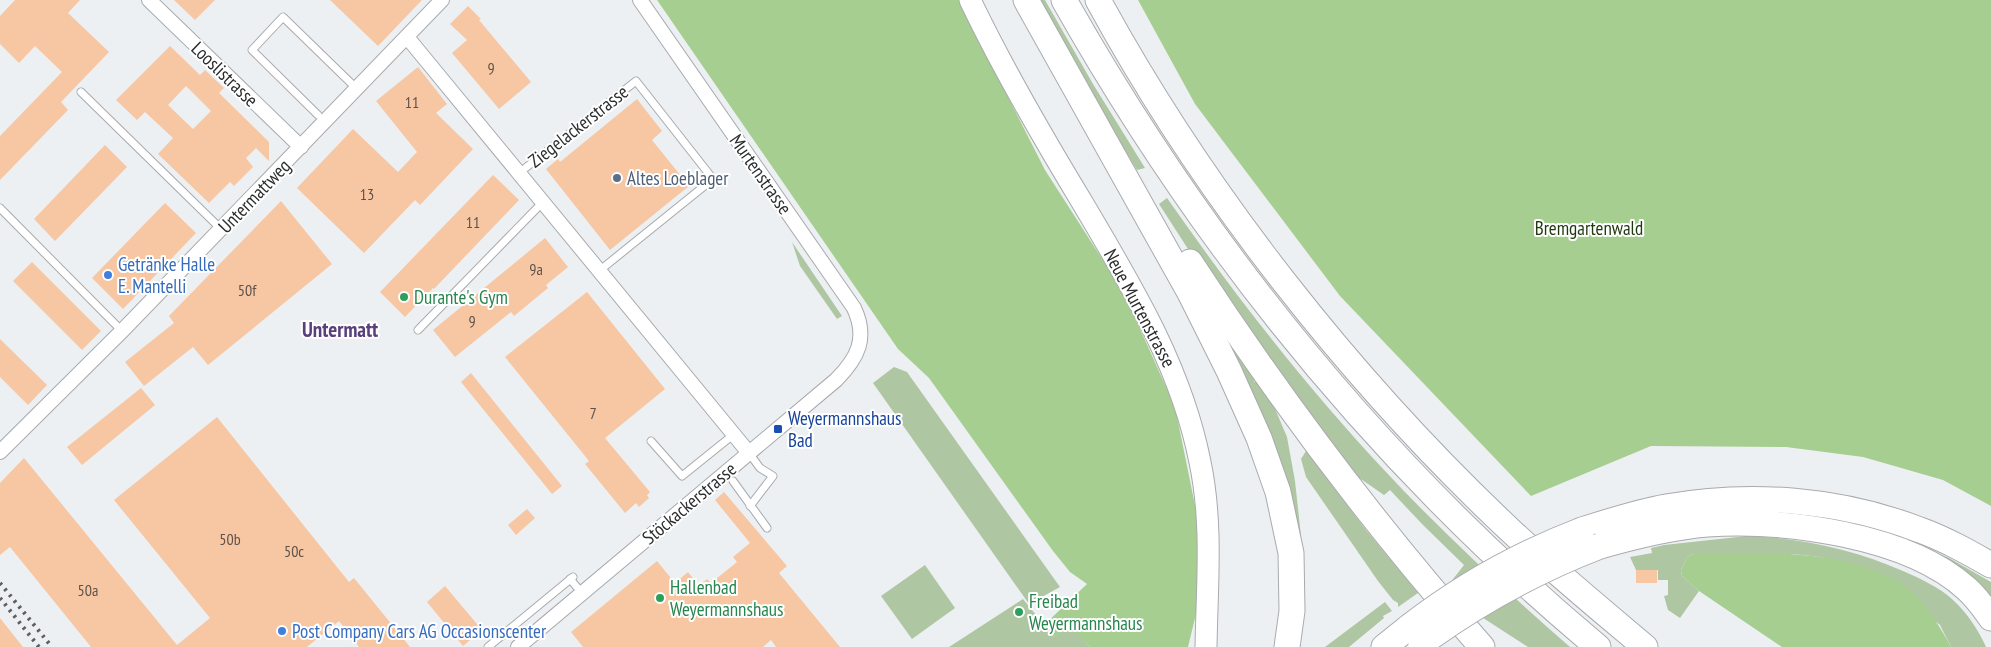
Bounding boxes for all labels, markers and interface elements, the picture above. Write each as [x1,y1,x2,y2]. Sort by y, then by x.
street label: Looslistrasse [187,36,264,112]
house number: 9 [487,58,495,78]
street label: Ziegelackerstrasse [523,79,633,173]
house number: 11 [405,92,419,112]
street label: Murtenstrasse [725,129,797,219]
street label: Untermattweg [213,154,295,238]
place label: Altes Loeblager [627,166,729,190]
marker: Altes Loeblager [611,172,623,184]
house number: 13 [360,184,374,204]
house number: 11 [466,212,480,232]
park label: Bremgartenwald [1535,216,1643,240]
street label: Neue Murtenstrasse [1099,245,1181,371]
place label: Getränke Halle E. Mantelli [118,252,215,298]
house number: 9a [529,259,543,279]
marker: Getränke Halle E. Mantelli [102,269,114,281]
house number: 50f [238,280,257,300]
place label: Durante's Gym [414,285,508,309]
marker: Durante's Gym [398,291,410,303]
house number: 9 [468,311,476,331]
district label: Untermatt [302,316,378,343]
house number: 7 [589,403,597,423]
place label: Weyermannshaus Bad [788,406,902,452]
marker: Weyermannshaus Bad [772,423,784,435]
street label: Stöckackerstrasse [637,457,741,549]
house number: 50b [219,529,241,549]
house number: 50c [284,541,304,561]
place label: Hallenbad Weyermannshaus [670,575,784,621]
house number: 50a [78,580,98,600]
place label: Freibad Weyermannshaus [1029,589,1143,635]
marker: Hallenbad Weyermannshaus [654,592,666,604]
marker: Freibad Weyermannshaus [1013,606,1025,618]
place label: Post Company Cars AG Occasionscenter [292,619,547,643]
marker: Post Company Cars AG Occasionscenter [276,625,288,637]

